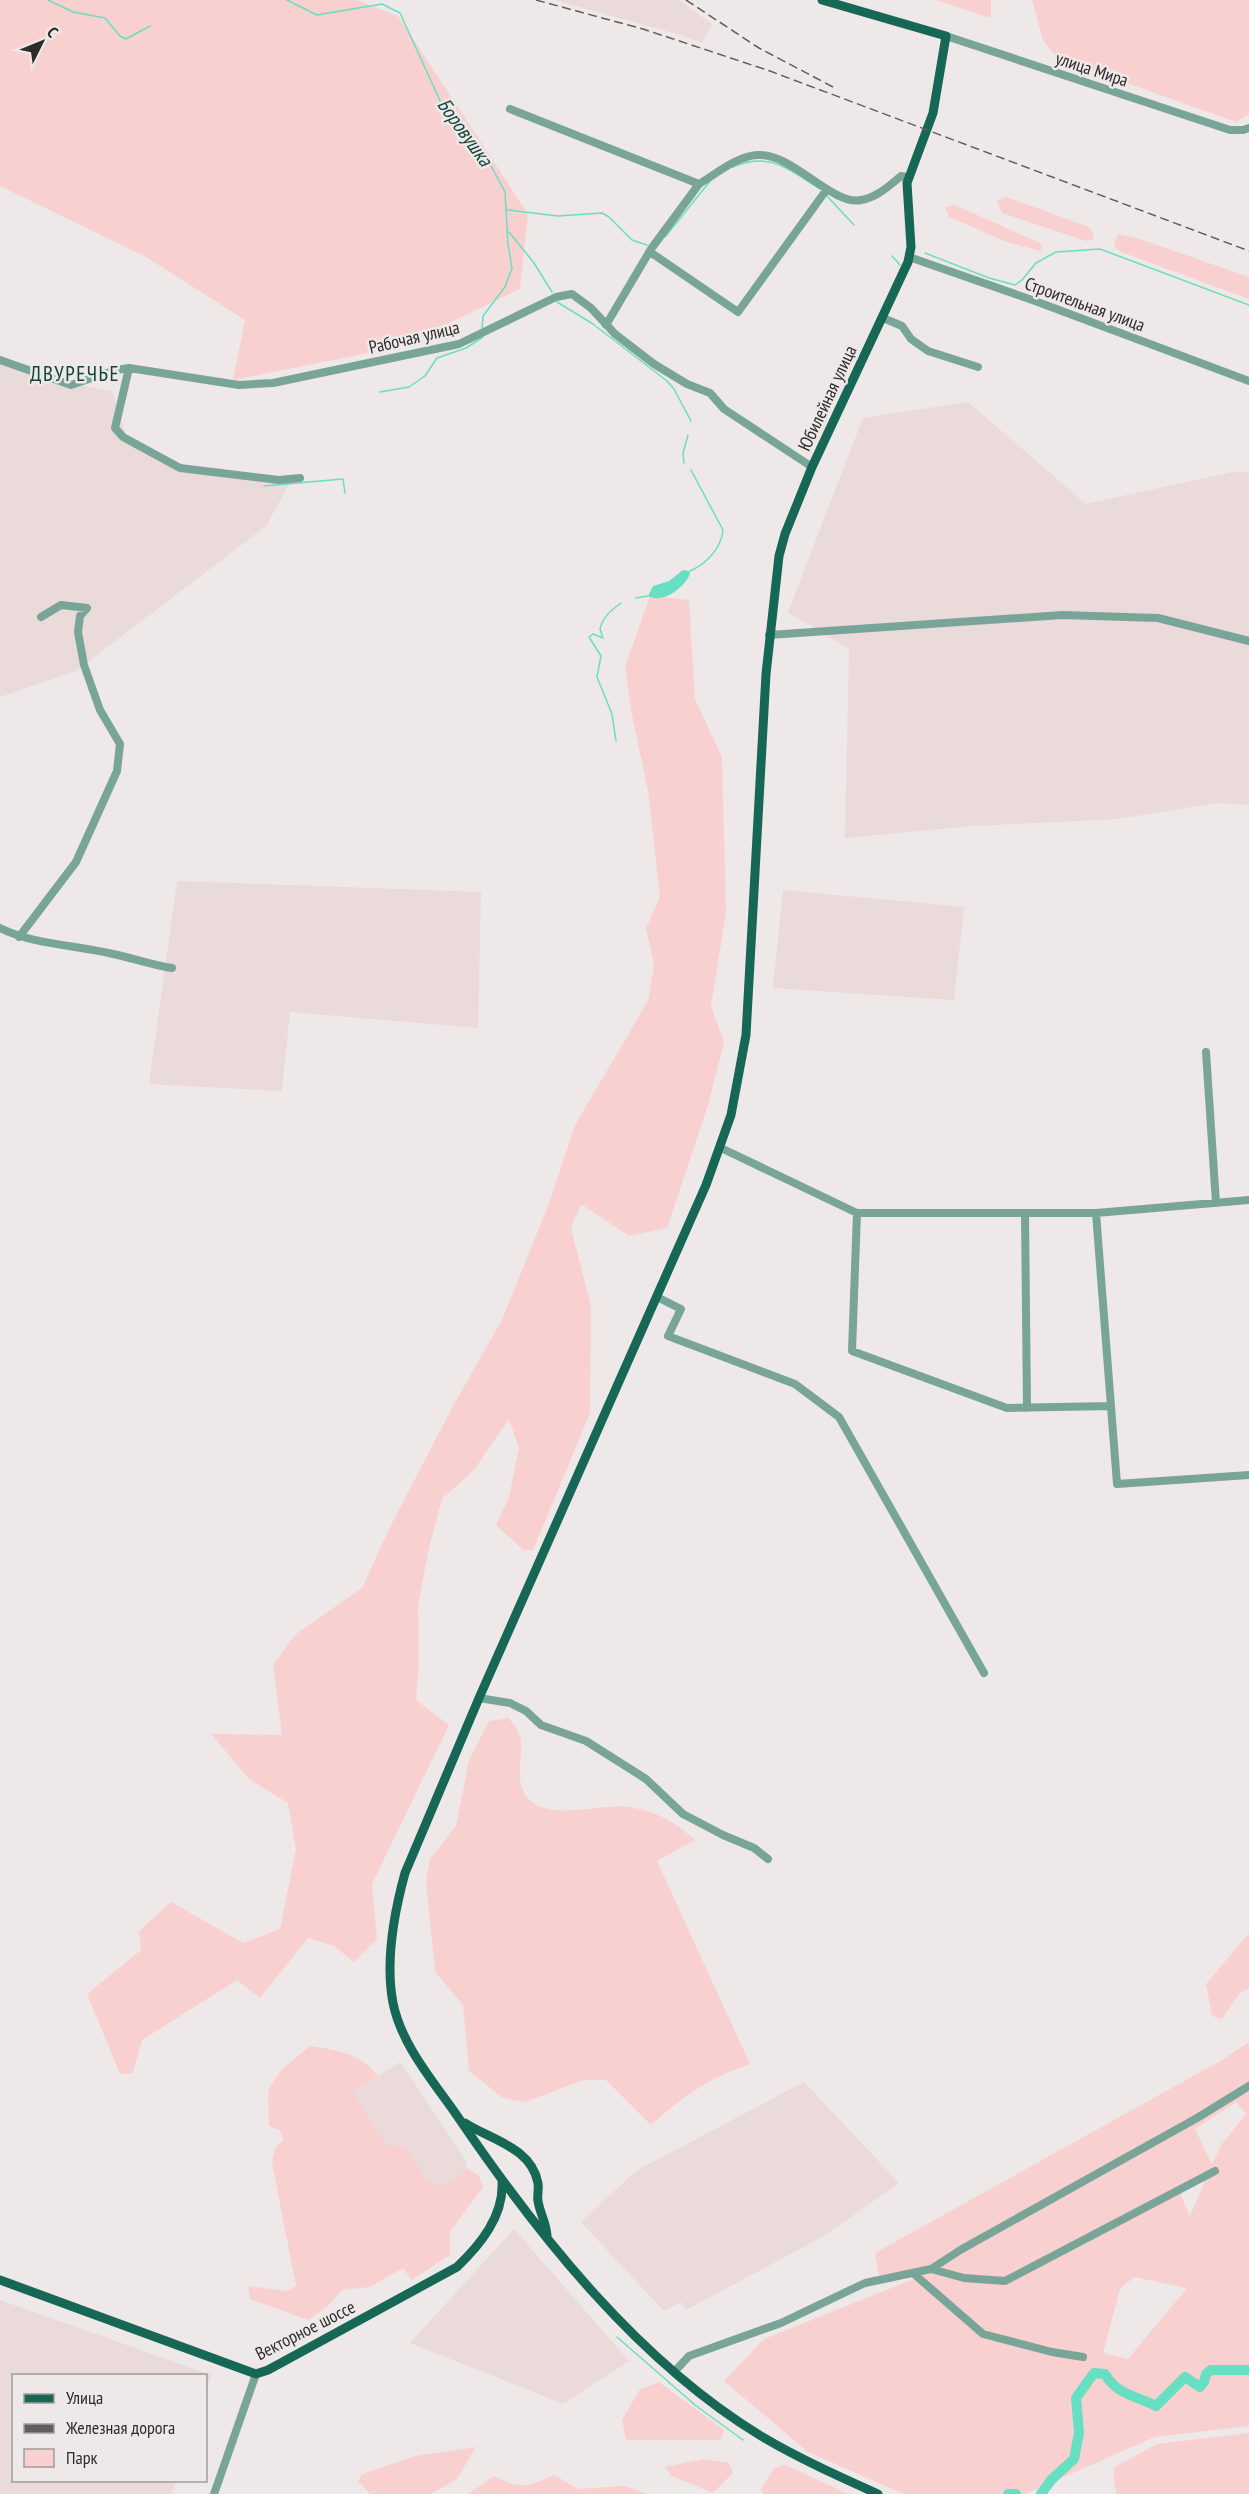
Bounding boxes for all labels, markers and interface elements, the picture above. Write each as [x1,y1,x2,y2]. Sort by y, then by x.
north arrow [12,12,72,72]
text: С [43,22,63,42]
street label: улица Мира [1053,46,1131,92]
water label: Боровушка [432,93,499,172]
street label: Строительная улица [1022,272,1148,336]
street label: Рабочая улица [366,315,462,359]
street label: Юбилейная улица [793,342,861,454]
district label: ДВУРЕЧЬЕ [30,360,120,387]
street label: Векторное шоссе [251,2295,359,2365]
legend [12,2374,207,2482]
text: Улица [66,2386,103,2409]
text: Железная дорога [65,2416,175,2439]
text: Парк [66,2446,97,2469]

